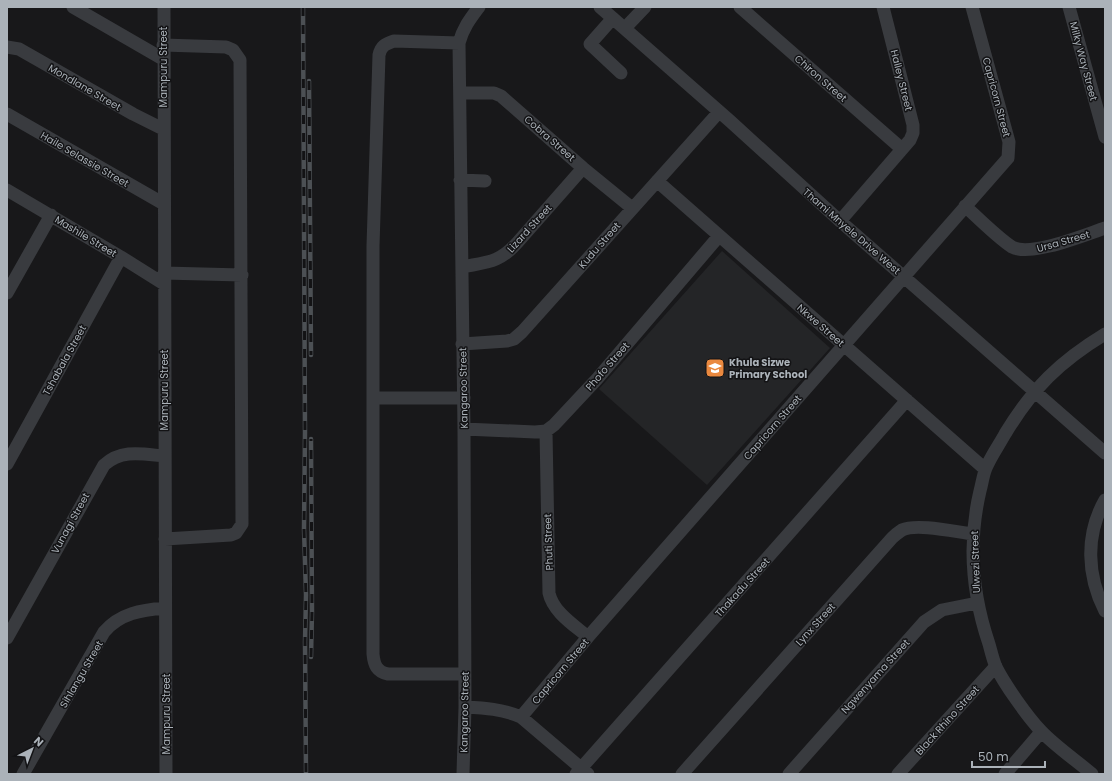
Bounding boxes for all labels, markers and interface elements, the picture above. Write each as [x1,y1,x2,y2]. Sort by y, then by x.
street label: Milky Way Street [1066,20,1101,103]
street label: Mampuru Street [156,26,171,107]
street label: Halley Street [887,48,916,113]
street label: Chiron Street [791,51,850,106]
street label: Capricorn Street [979,56,1014,139]
street label: Mondlane Street [46,60,124,115]
street label: Cobra Street [521,112,579,165]
street label: Haile Selassie Street [38,128,132,191]
street label: Thami Mnyele Drive West [800,185,904,278]
street label: Lizard Street [504,201,555,256]
street label: Mashile Street [52,212,120,261]
street label: Kudu Street [575,218,624,272]
street label: Ursa Street [1035,227,1092,256]
street label: Nkwe Street [794,301,848,350]
street label: Tshabala Street [39,322,90,398]
street label: Phofo Street [582,338,633,394]
street label: Kangaroo Street [455,347,472,429]
street label: Mampuru Street [157,349,172,430]
place label: Khula Sizwe Primary School [729,355,807,382]
school or university icon: Khula Sizwe Primary School [704,357,726,379]
street label: Capricorn Street [740,391,805,463]
street label: Vunagi Street [48,490,94,556]
street label: Phuti Street [540,513,557,571]
street label: Ulwezi Street [967,530,984,594]
street label: Thakadu Street [712,554,773,620]
street label: Lynx Street [792,599,839,649]
street label: Capricorn Street [528,635,593,708]
street label: Ngwenyama Street [838,635,913,717]
street label: Sihlangu Street [56,638,107,711]
street label: Kangaroo Street [456,671,473,753]
street label: Mampuru Street [159,673,174,754]
street label: Black Rhino Street [912,682,983,758]
north arrow [12,729,52,769]
text: N [30,733,47,750]
scale bar [972,743,1045,769]
text: 50 m [978,748,1009,765]

